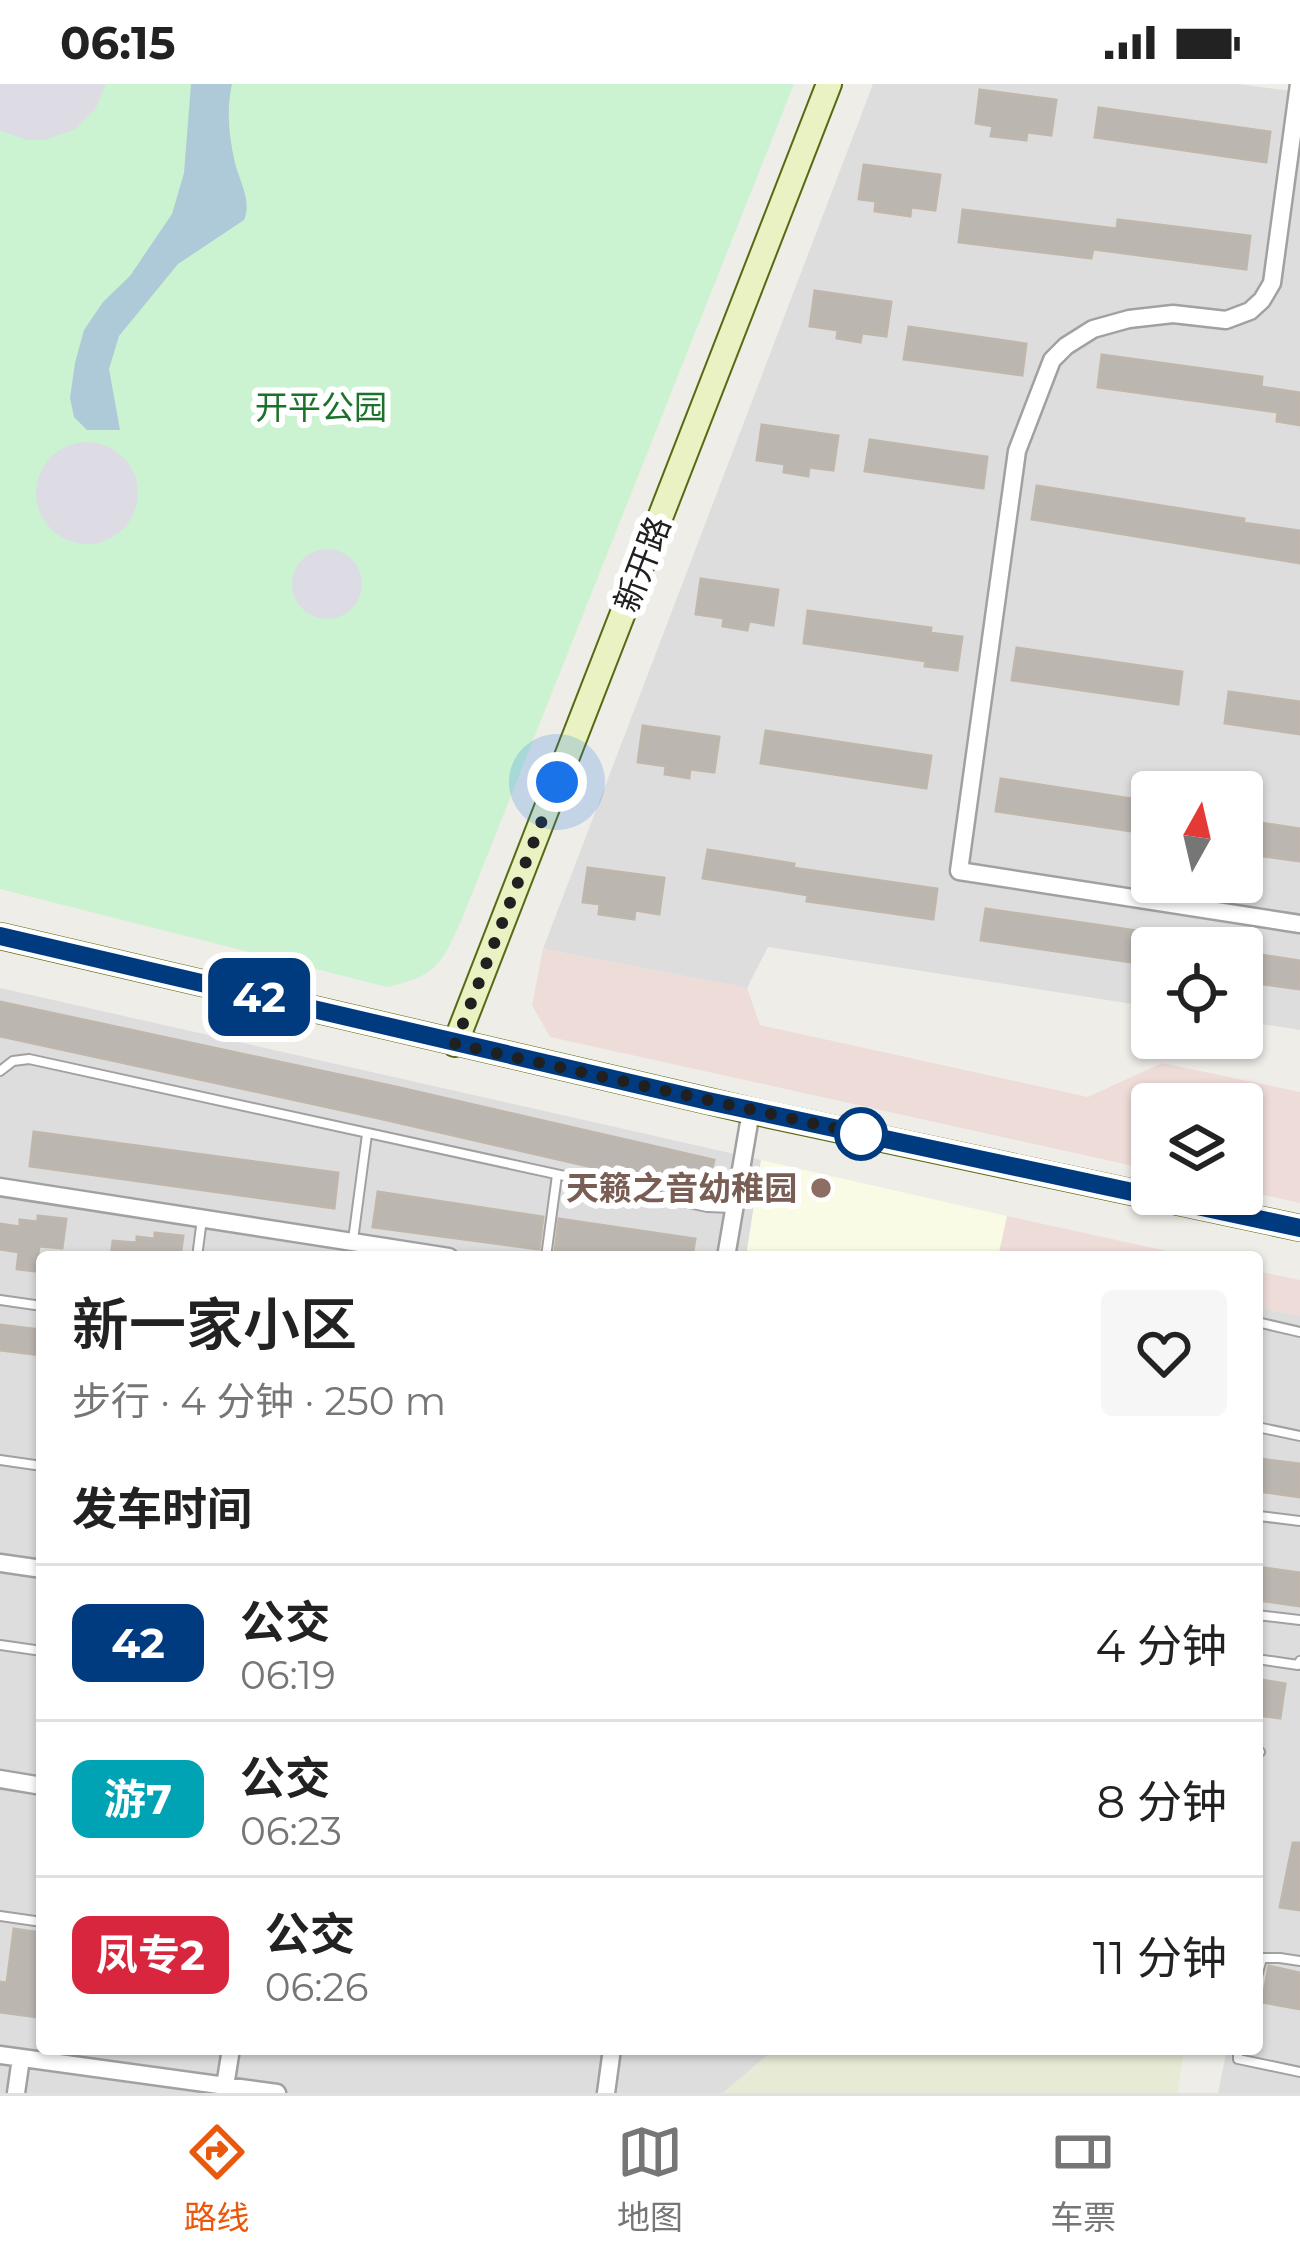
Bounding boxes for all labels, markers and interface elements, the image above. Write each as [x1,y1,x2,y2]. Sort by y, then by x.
text: 06:15 [60,15,175,70]
park label: 开平公园 [255,387,387,427]
street label: 新开路 [606,511,678,617]
your location [527,752,587,812]
north arrow [1131,771,1263,903]
map controls [1131,771,1263,1215]
button: locate [1131,927,1263,1059]
line badge: 42 [205,958,313,1036]
text: 42 [232,971,286,1023]
button: layers [1131,1083,1263,1215]
unlabelled marker [836,1109,886,1159]
place label: 天籁之音幼稚园 [566,1168,797,1208]
marker: 天籁之音幼稚园 [808,1175,834,1201]
text: 新一家小区 [72,1290,357,1359]
button: heart [1101,1290,1227,1416]
text: 步行 · 4 分钟 · 250 m [72,1377,446,1425]
text: 发车时间 [72,1481,252,1536]
text: 公交 [240,1594,330,1649]
text: 42 [111,1617,165,1669]
text: 4 分钟 [1095,1618,1227,1673]
text: 06:19 [240,1651,336,1699]
text: 公交 [240,1750,330,1805]
text: 游7 [104,1773,172,1825]
text: 8 分钟 [1096,1774,1227,1829]
text: 06:23 [240,1807,342,1855]
text: 公交 [265,1906,355,1961]
text: 凤专2 [96,1929,205,1981]
text: 11 分钟 [1093,1930,1227,1985]
text: 06:26 [265,1963,368,2011]
tab: 路线 [184,2119,250,2239]
tab: 地图 [617,2119,683,2239]
tab: 车票 [1050,2119,1116,2239]

